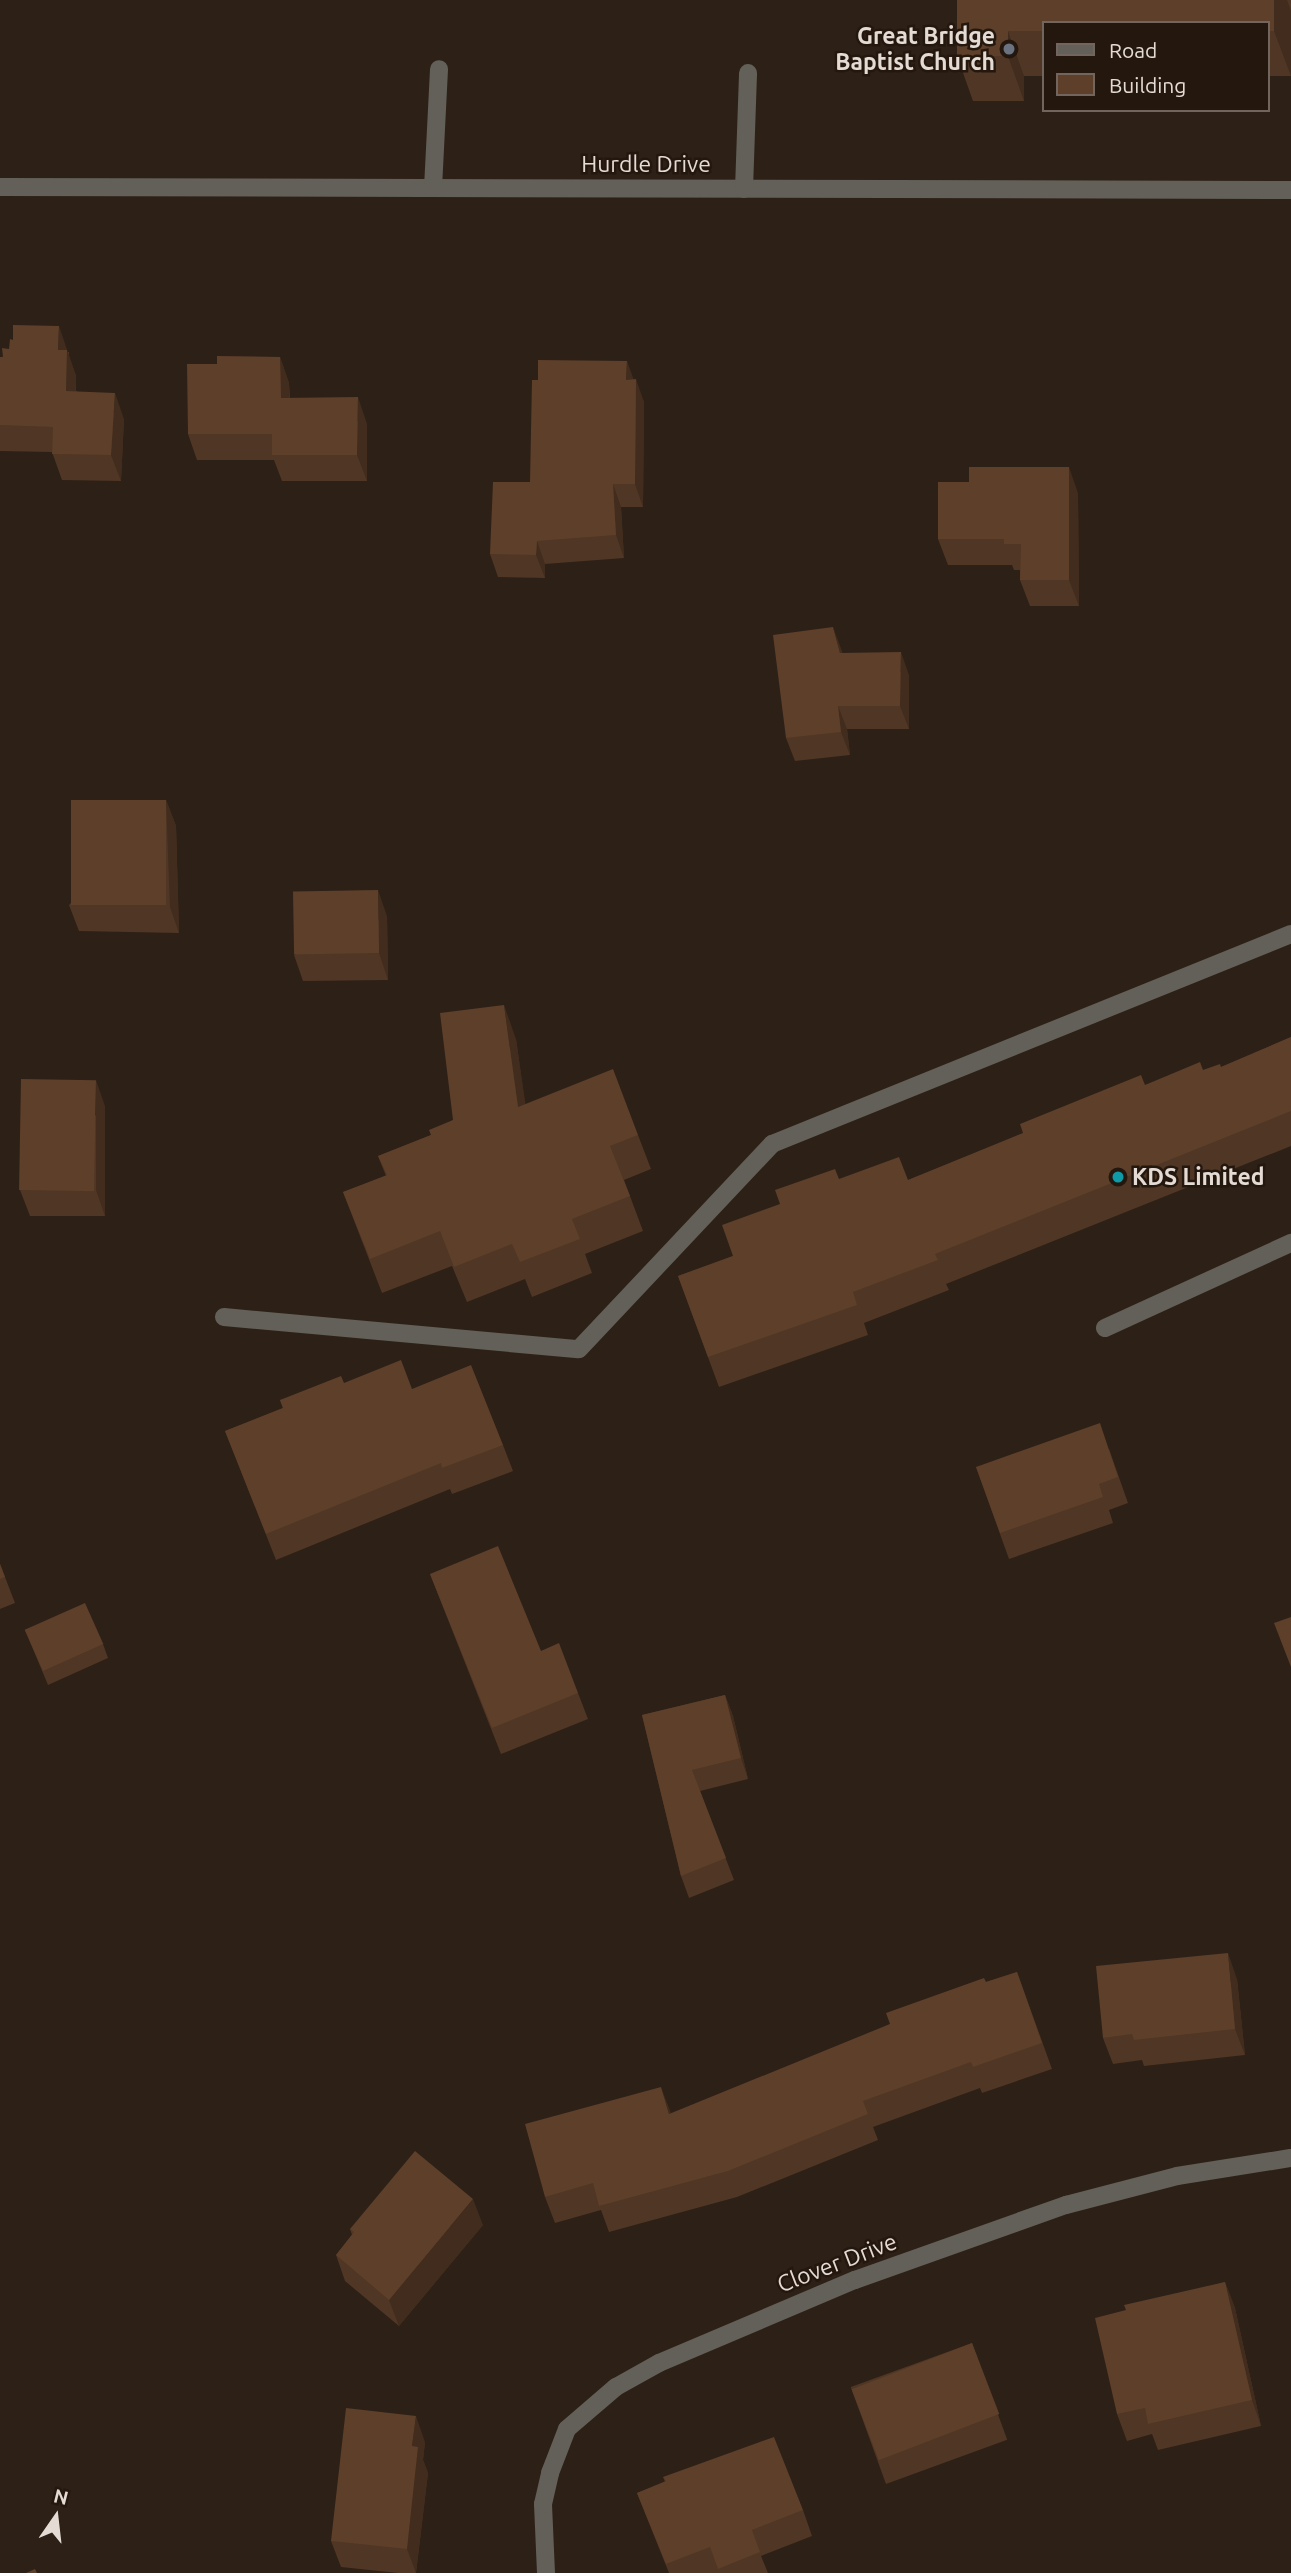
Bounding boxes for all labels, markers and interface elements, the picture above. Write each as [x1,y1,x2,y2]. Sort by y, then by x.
legend [1042,21,1270,112]
place label: Great Bridge Baptist Church [835,22,995,76]
text: Road [1109,38,1157,62]
marker: Great Bridge Baptist Church [1001,41,1017,57]
text: Building [1109,73,1186,97]
street label: Hurdle Drive [581,150,711,178]
place label: KDS Limited [1132,1163,1264,1191]
marker: KDS Limited [1110,1169,1126,1185]
street label: Clover Drive [773,2228,901,2298]
north arrow [21,2482,91,2552]
text: N [52,2484,71,2509]

